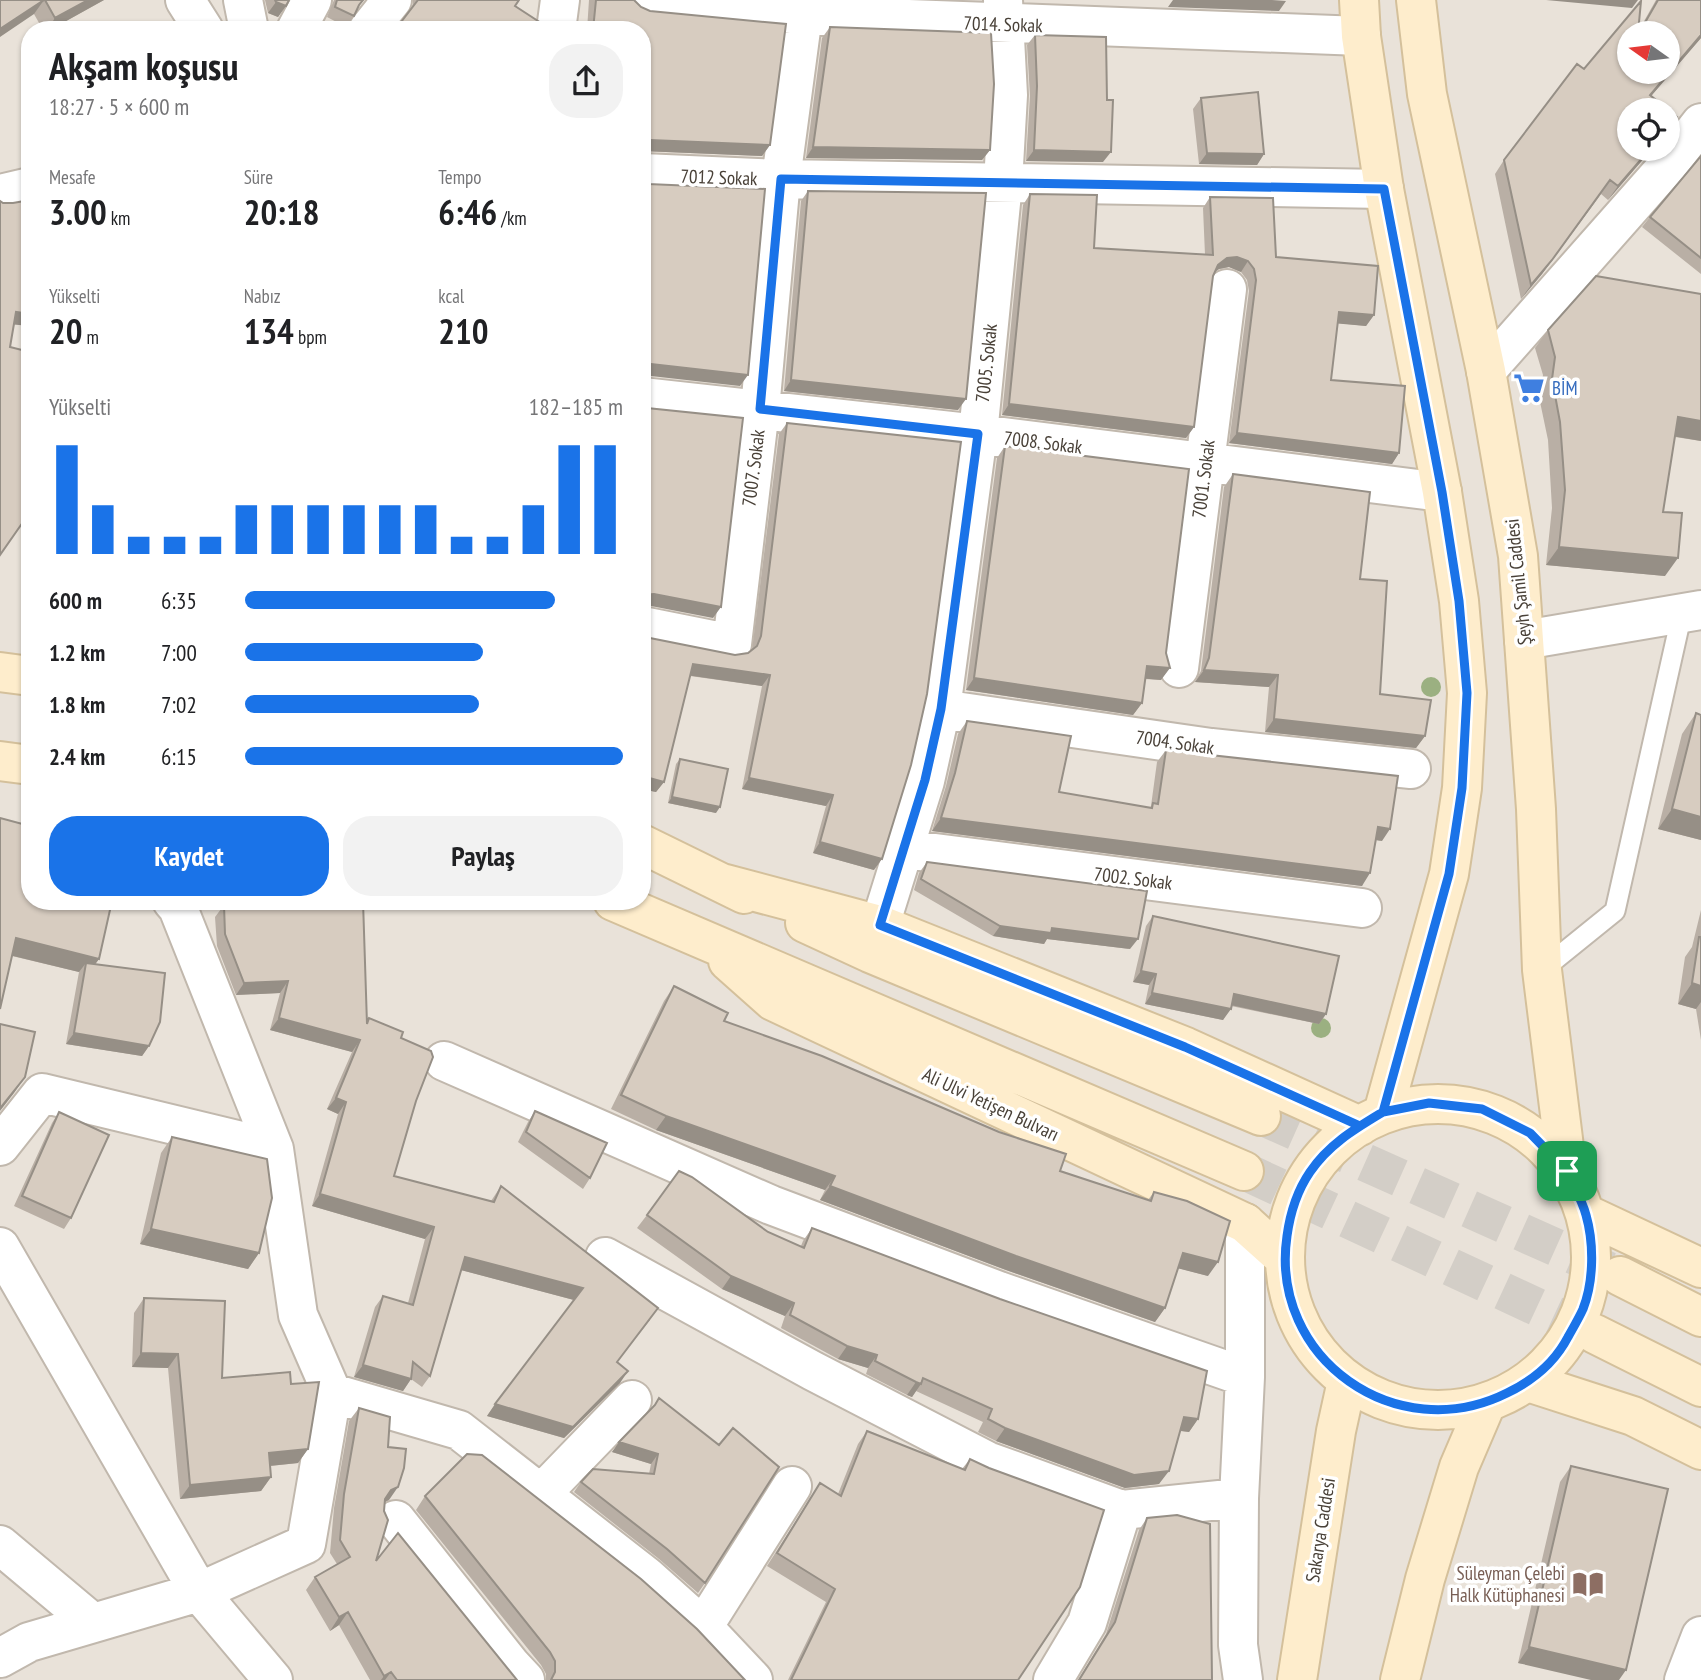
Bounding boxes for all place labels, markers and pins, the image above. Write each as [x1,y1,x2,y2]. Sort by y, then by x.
supermarket icon: BİM [1512,371,1546,405]
place label: BİM [1552,376,1577,400]
pin [1537,1141,1597,1201]
place label: Süleyman Çelebi Halk Kütüphanesi [1450,1561,1565,1607]
library icon: Süleyman Çelebi Halk Kütüphanesi [1571,1567,1605,1601]

